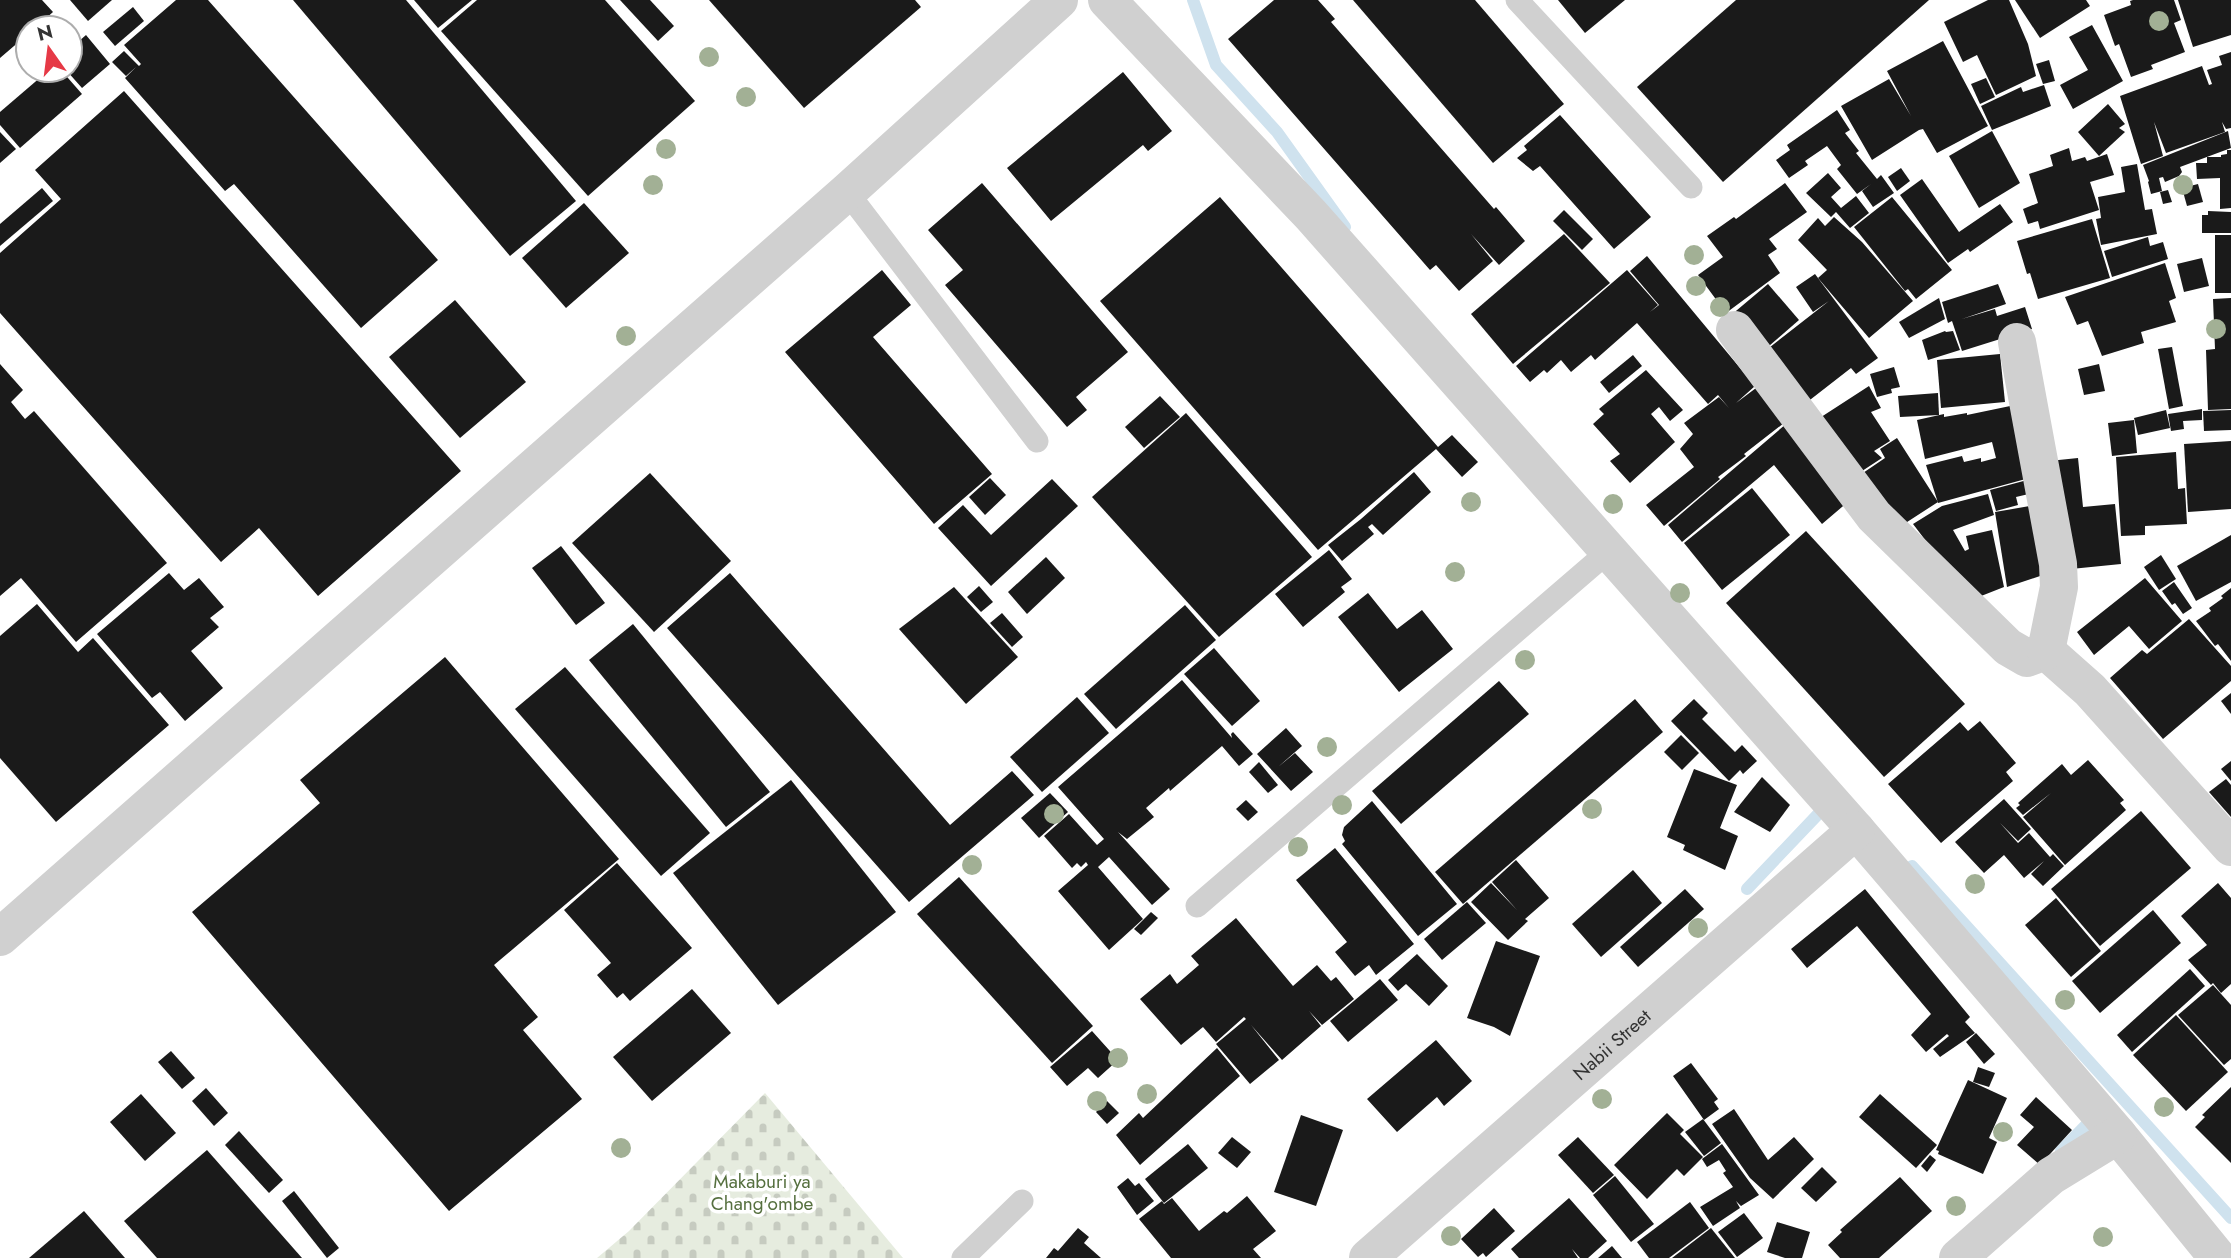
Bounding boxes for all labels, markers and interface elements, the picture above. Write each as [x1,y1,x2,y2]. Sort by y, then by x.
north arrow [14,14,84,84]
text: N [34,18,56,48]
street label: Nabii Street [1567,1003,1657,1086]
park label: Makaburi ya Chang'ombe [711,1168,814,1217]

